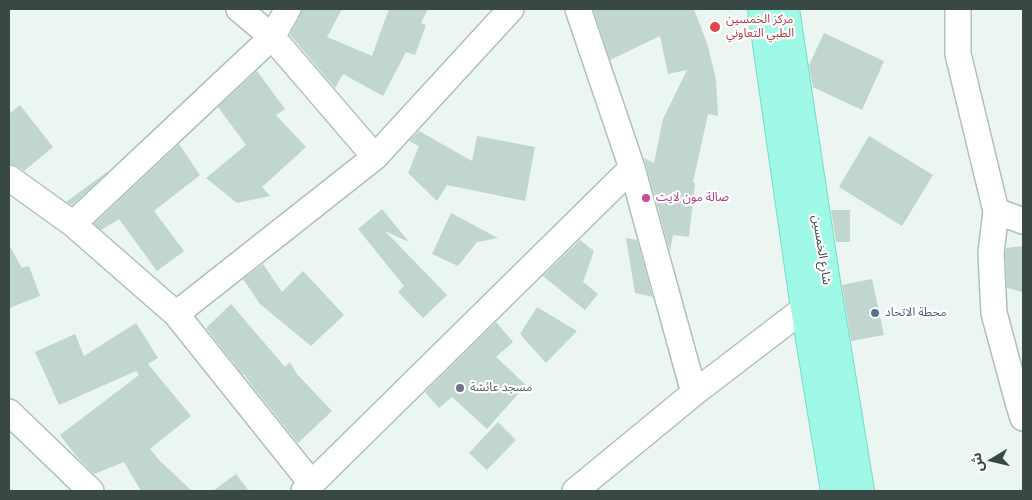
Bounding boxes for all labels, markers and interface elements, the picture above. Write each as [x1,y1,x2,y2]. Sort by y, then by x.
place label: مركز الخمسين الطبي التعاوني [726,13,794,41]
marker: مركز الخمسين الطبي التعاوني [708,20,722,34]
place label: صالة مون لايت [656,191,729,205]
marker: صالة مون لايت [640,192,652,204]
street label: شارع الخمسين [808,214,834,286]
place label: محطة الاتحاد [885,306,947,320]
marker: محطة الاتحاد [869,307,881,319]
place label: مسجد عائشة [470,381,532,395]
marker: مسجد عائشة [454,382,466,394]
north arrow [967,435,1017,485]
text: ش [968,452,987,473]

